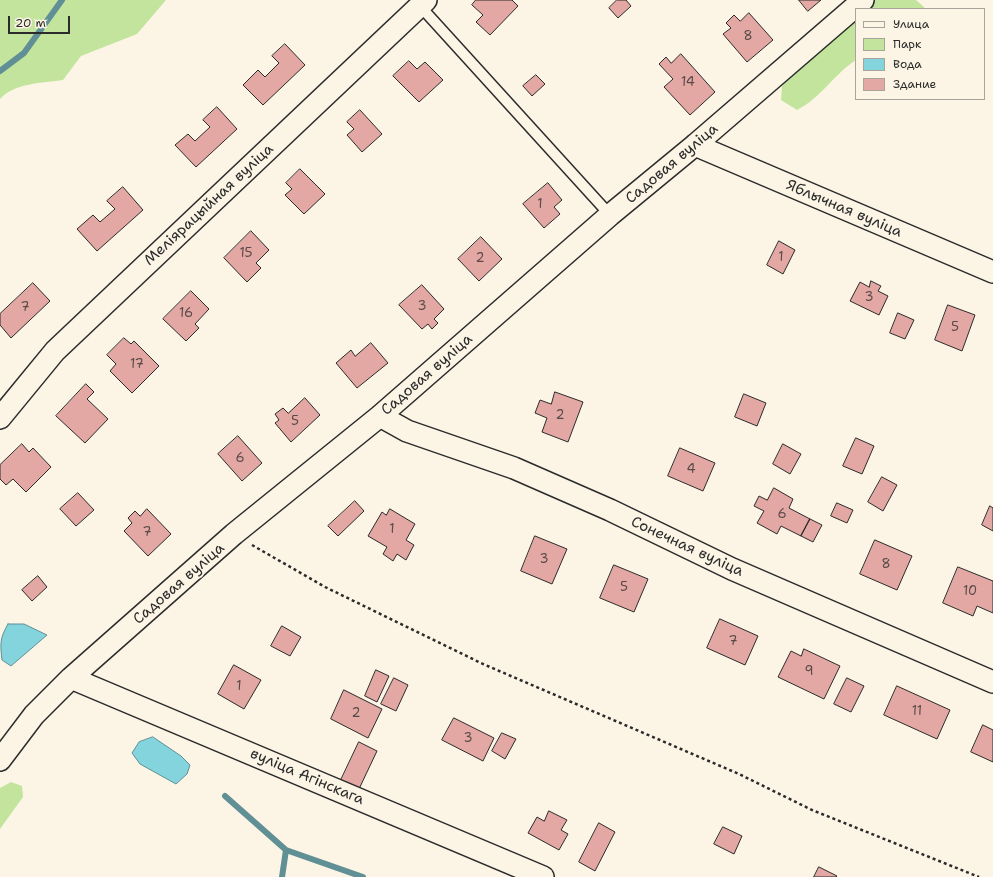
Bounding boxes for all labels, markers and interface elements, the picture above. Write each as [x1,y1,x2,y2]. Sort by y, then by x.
scale bar [10,8,72,34]
legend [855,8,985,100]
text: 20 m [15,15,46,31]
text: Улица [893,16,929,32]
house number: 8 [743,29,753,45]
text: Парк [893,36,921,52]
text: Вода [893,56,922,72]
house number: 14 [681,75,695,91]
text: Здание [893,76,936,92]
street label: Садовая вуліца [622,120,722,208]
street label: Меліярацыйная вуліца [141,140,277,270]
street label: Яблычная вуліца [783,176,905,242]
house number: 1 [537,197,543,213]
house number: 15 [239,246,253,262]
house number: 1 [778,250,784,266]
house number: 2 [475,251,485,267]
house number: 3 [864,290,874,306]
house number: 3 [417,299,427,315]
house number: 7 [20,300,30,316]
house number: 16 [179,306,193,322]
house number: 5 [951,320,959,336]
street label: Садовая вуліца [378,330,476,420]
house number: 17 [130,357,144,373]
house number: 2 [555,408,565,424]
house number: 5 [291,414,299,430]
house number: 6 [235,451,245,467]
house number: 4 [686,462,696,478]
house number: 6 [777,507,787,523]
street label: Сонечная вуліца [628,513,746,581]
house number: 1 [389,522,395,538]
house number: 7 [142,525,152,541]
street label: Садовая вуліца [130,539,228,629]
house number: 3 [539,552,549,568]
house number: 8 [881,557,891,573]
house number: 5 [620,580,628,596]
house number: 10 [963,584,977,600]
house number: 7 [728,634,738,650]
house number: 9 [804,664,814,680]
house number: 1 [236,679,242,695]
house number: 11 [912,704,922,720]
house number: 2 [351,706,361,722]
house number: 3 [463,731,473,747]
street label: вуліца Агінскага [247,745,367,809]

